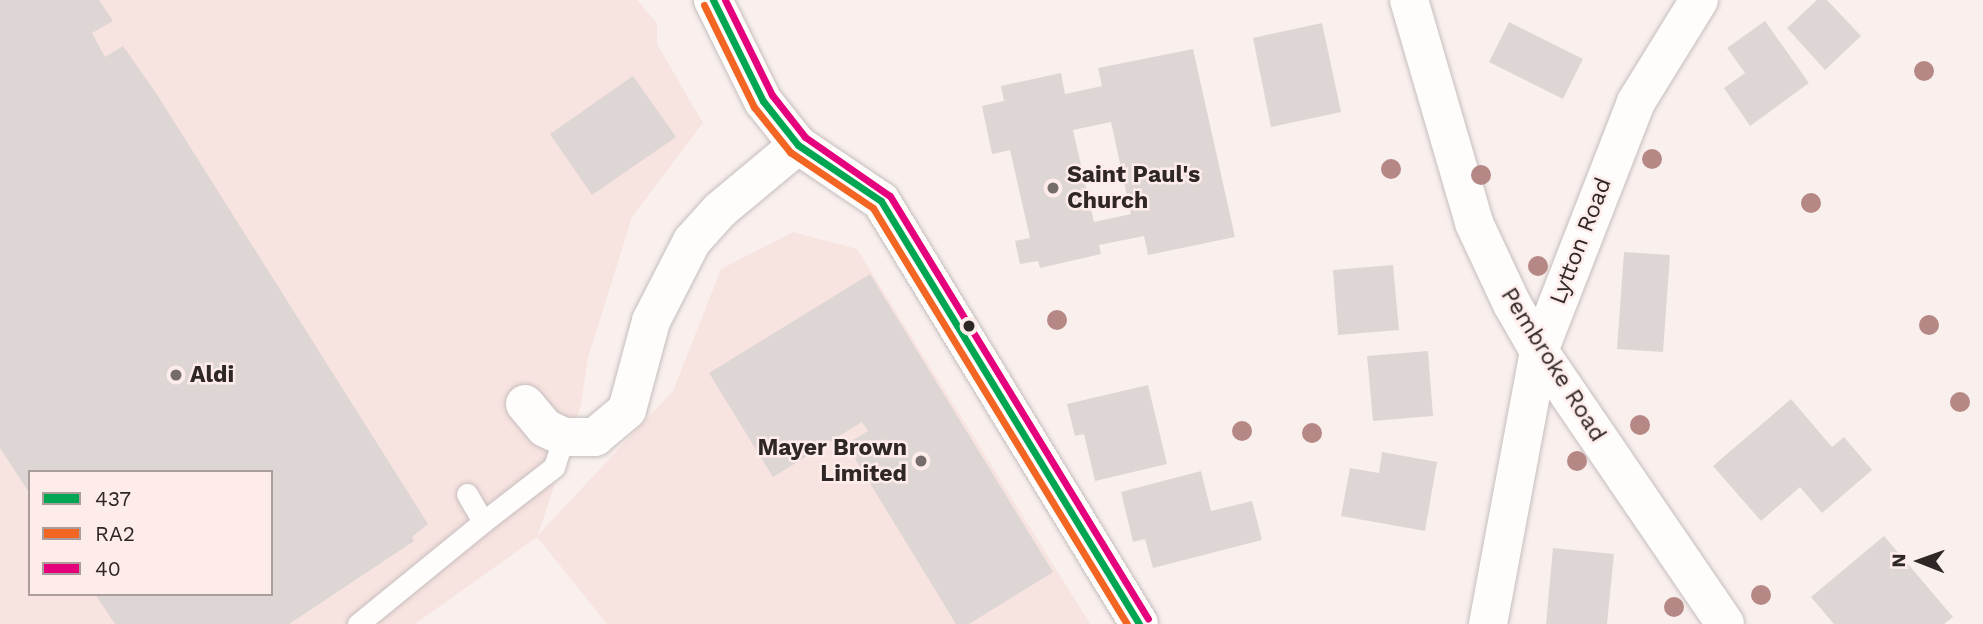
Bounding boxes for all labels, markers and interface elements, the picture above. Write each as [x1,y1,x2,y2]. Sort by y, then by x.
place label: Saint Paul's Church [1067,161,1200,215]
street label: Lytton Road [1544,174,1618,308]
marker: Saint Paul's Church [1045,180,1061,196]
street label: Pembroke Road [1495,283,1611,447]
unlabelled marker [962,319,976,333]
place label: Aldi [190,361,234,389]
marker: Aldi [168,367,184,383]
place label: Mayer Brown Limited [757,434,907,488]
marker: Mayer Brown Limited [913,453,929,469]
legend [28,470,273,596]
text: 437 [95,486,131,511]
text: RA2 [95,521,135,546]
north arrow [1885,526,1955,596]
text: N [1887,553,1910,568]
text: 40 [95,556,121,581]

